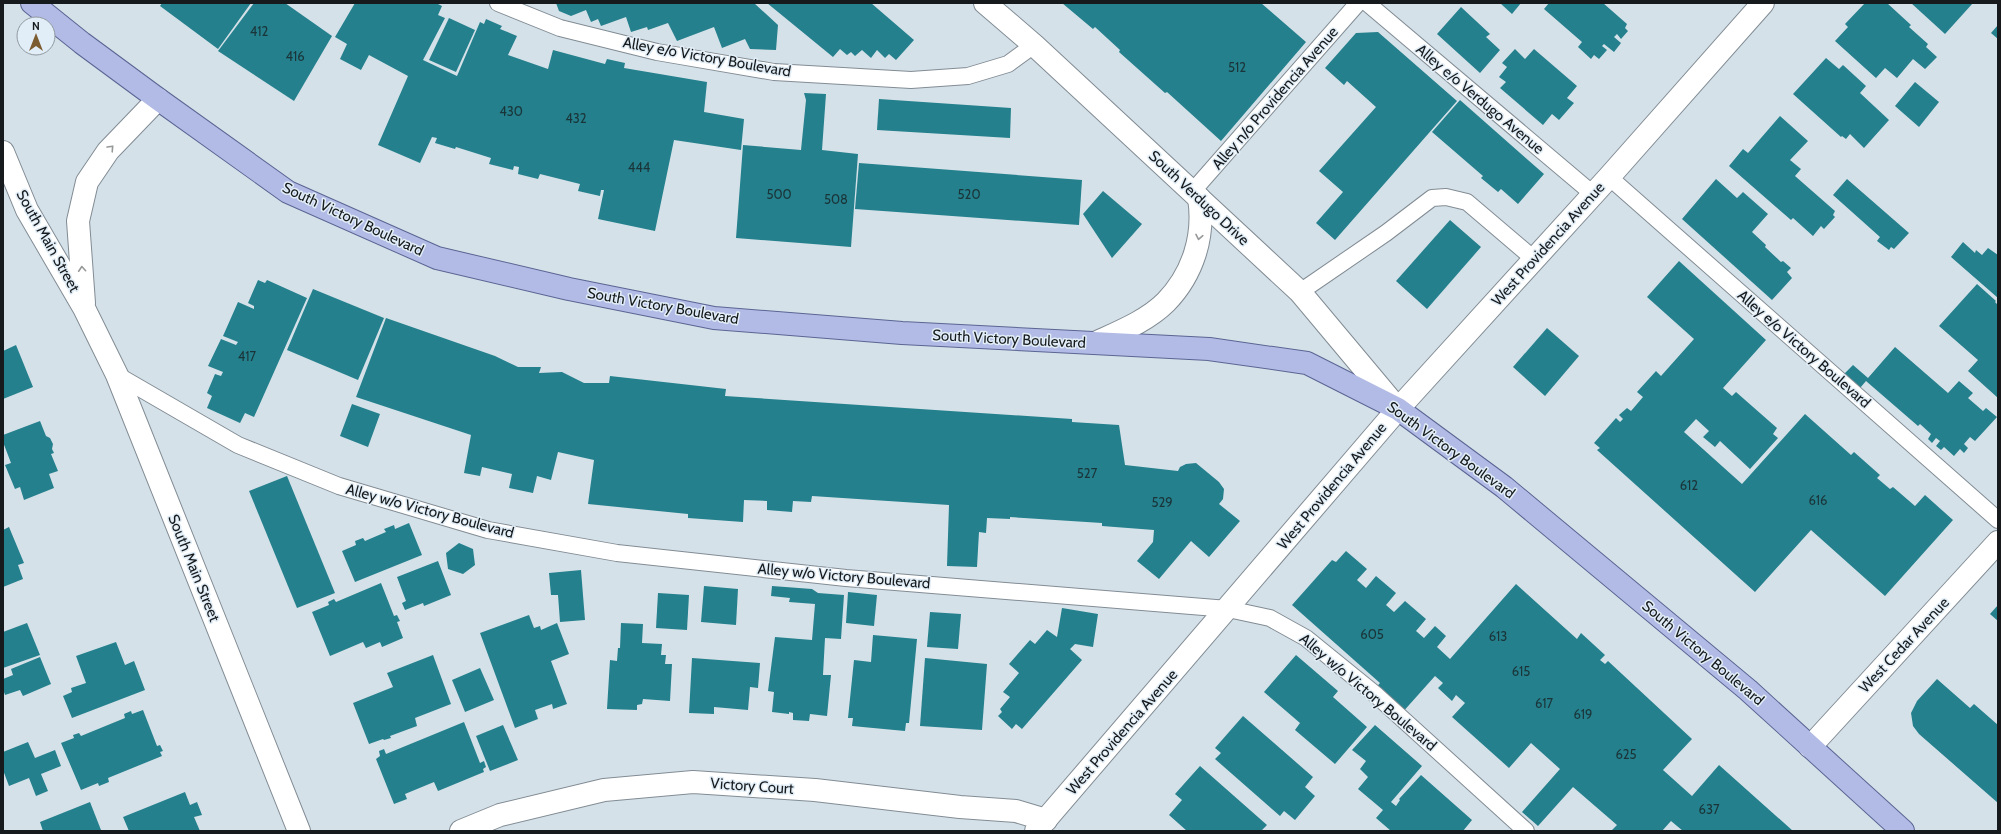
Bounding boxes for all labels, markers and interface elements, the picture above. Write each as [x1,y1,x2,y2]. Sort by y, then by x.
north arrow [16,16,56,56]
text: N [32,19,40,33]
house number: 412 [250,23,268,39]
street label: Alley n/o Providencia Avenue [1208,23,1342,173]
street label: Alley e/o Victory Boulevard [621,33,793,81]
street label: Alley e/o Verdugo Avenue [1412,40,1548,158]
house number: 416 [285,48,305,64]
house number: 512 [1228,59,1246,75]
house number: 430 [499,103,523,119]
house number: 432 [565,110,587,126]
one-way arrow [107,145,114,153]
street label: South Verdugo Drive [1145,147,1253,249]
house number: 444 [628,159,651,175]
street label: South Victory Boulevard [280,178,426,260]
street label: West Providencia Avenue [1488,178,1608,310]
house number: 500 [766,186,792,202]
house number: 520 [958,186,980,202]
street label: South Main Street [12,187,84,295]
house number: 508 [824,191,848,207]
one-way arrow [1196,234,1204,240]
one-way arrow [77,266,86,272]
street label: South Victory Boulevard [586,284,740,328]
street label: Alley e/o Victory Boulevard [1734,286,1874,412]
street label: South Victory Boulevard [932,326,1086,352]
house number: 417 [238,348,257,364]
street label: South Victory Boulevard [1384,398,1518,502]
street label: West Providencia Avenue [1274,419,1391,553]
house number: 527 [1077,465,1098,481]
house number: 612 [1680,477,1698,493]
street label: Alley w/o Victory Boulevard [344,480,516,542]
house number: 616 [1809,492,1827,508]
house number: 529 [1151,494,1173,510]
street label: South Main Street [164,512,224,624]
street label: Alley w/o Victory Boulevard [757,559,931,593]
street label: West Cedar Avenue [1855,593,1953,696]
street label: South Victory Boulevard [1638,597,1768,709]
house number: 605 [1360,626,1384,642]
house number: 613 [1489,628,1507,644]
street label: Alley w/o Victory Boulevard [1296,629,1440,755]
house number: 615 [1512,663,1530,679]
street label: West Providencia Avenue [1063,665,1182,798]
house number: 617 [1535,695,1553,711]
house number: 619 [1574,706,1592,722]
house number: 625 [1615,746,1637,762]
street label: Victory Court [710,774,794,798]
house number: 637 [1699,801,1720,817]

